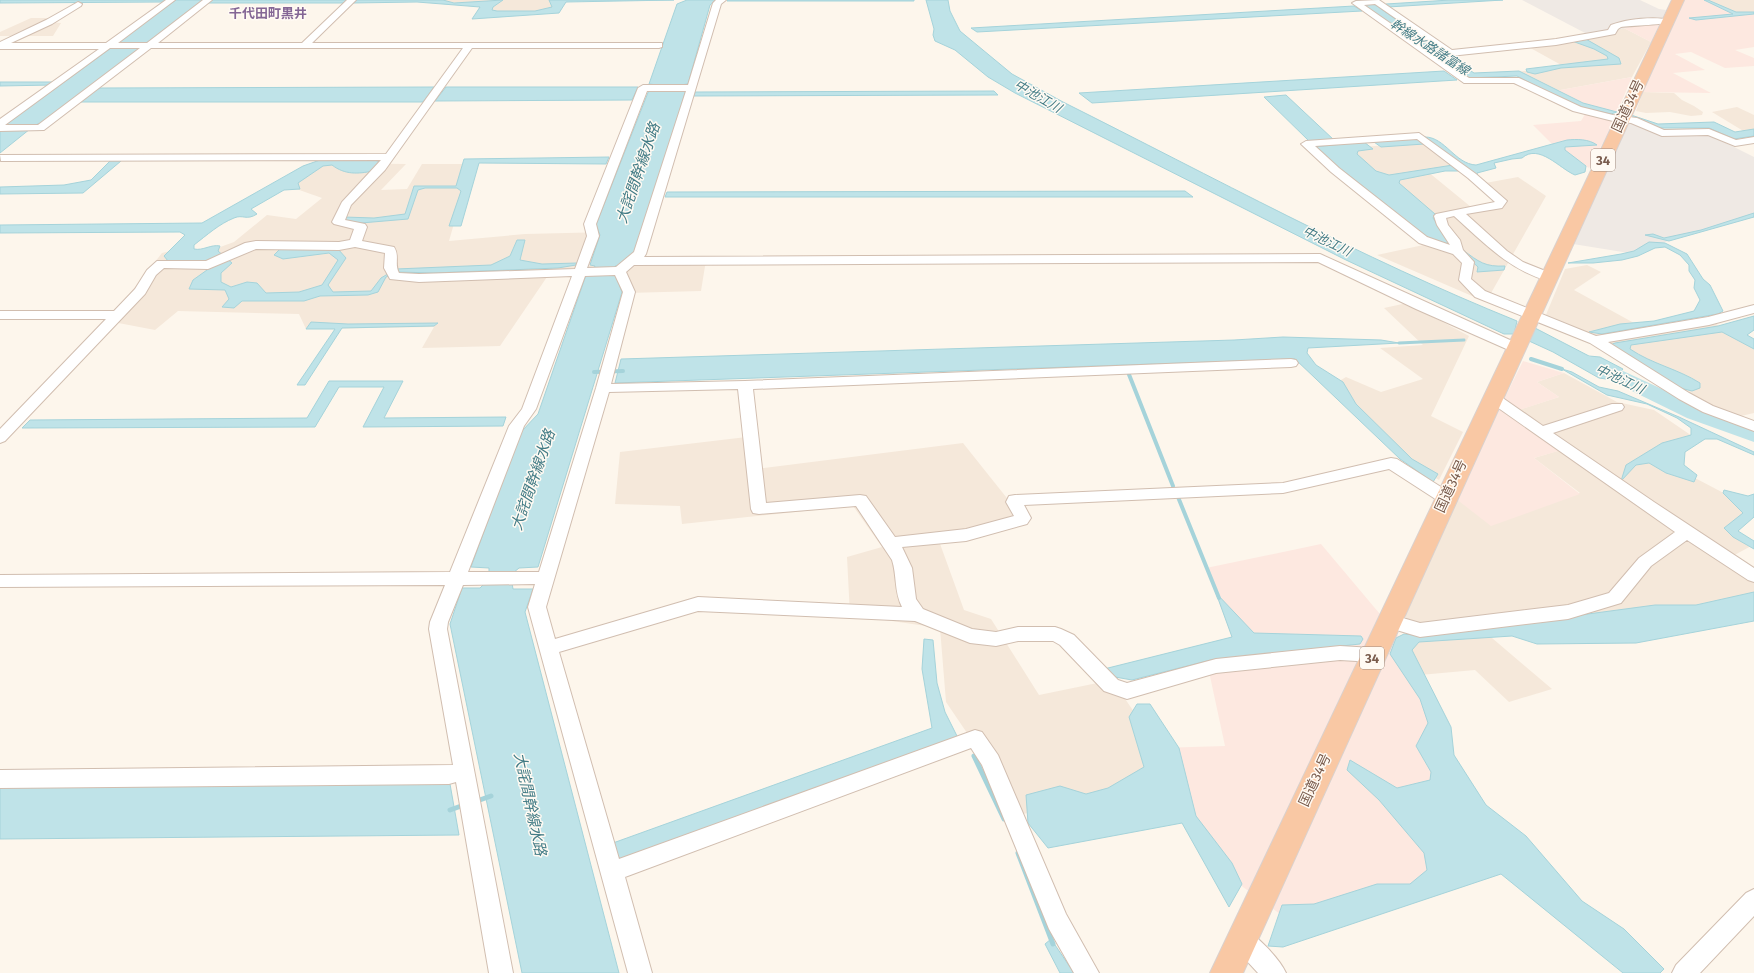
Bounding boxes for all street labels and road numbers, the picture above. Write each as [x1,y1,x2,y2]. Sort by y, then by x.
street label: 国道34号 [1608,77,1648,135]
road number: 34 [1591,149,1615,171]
street label: 国道34号 [1431,457,1471,515]
road number: 34 [1360,647,1384,669]
street label: 国道34号 [1295,751,1335,809]

